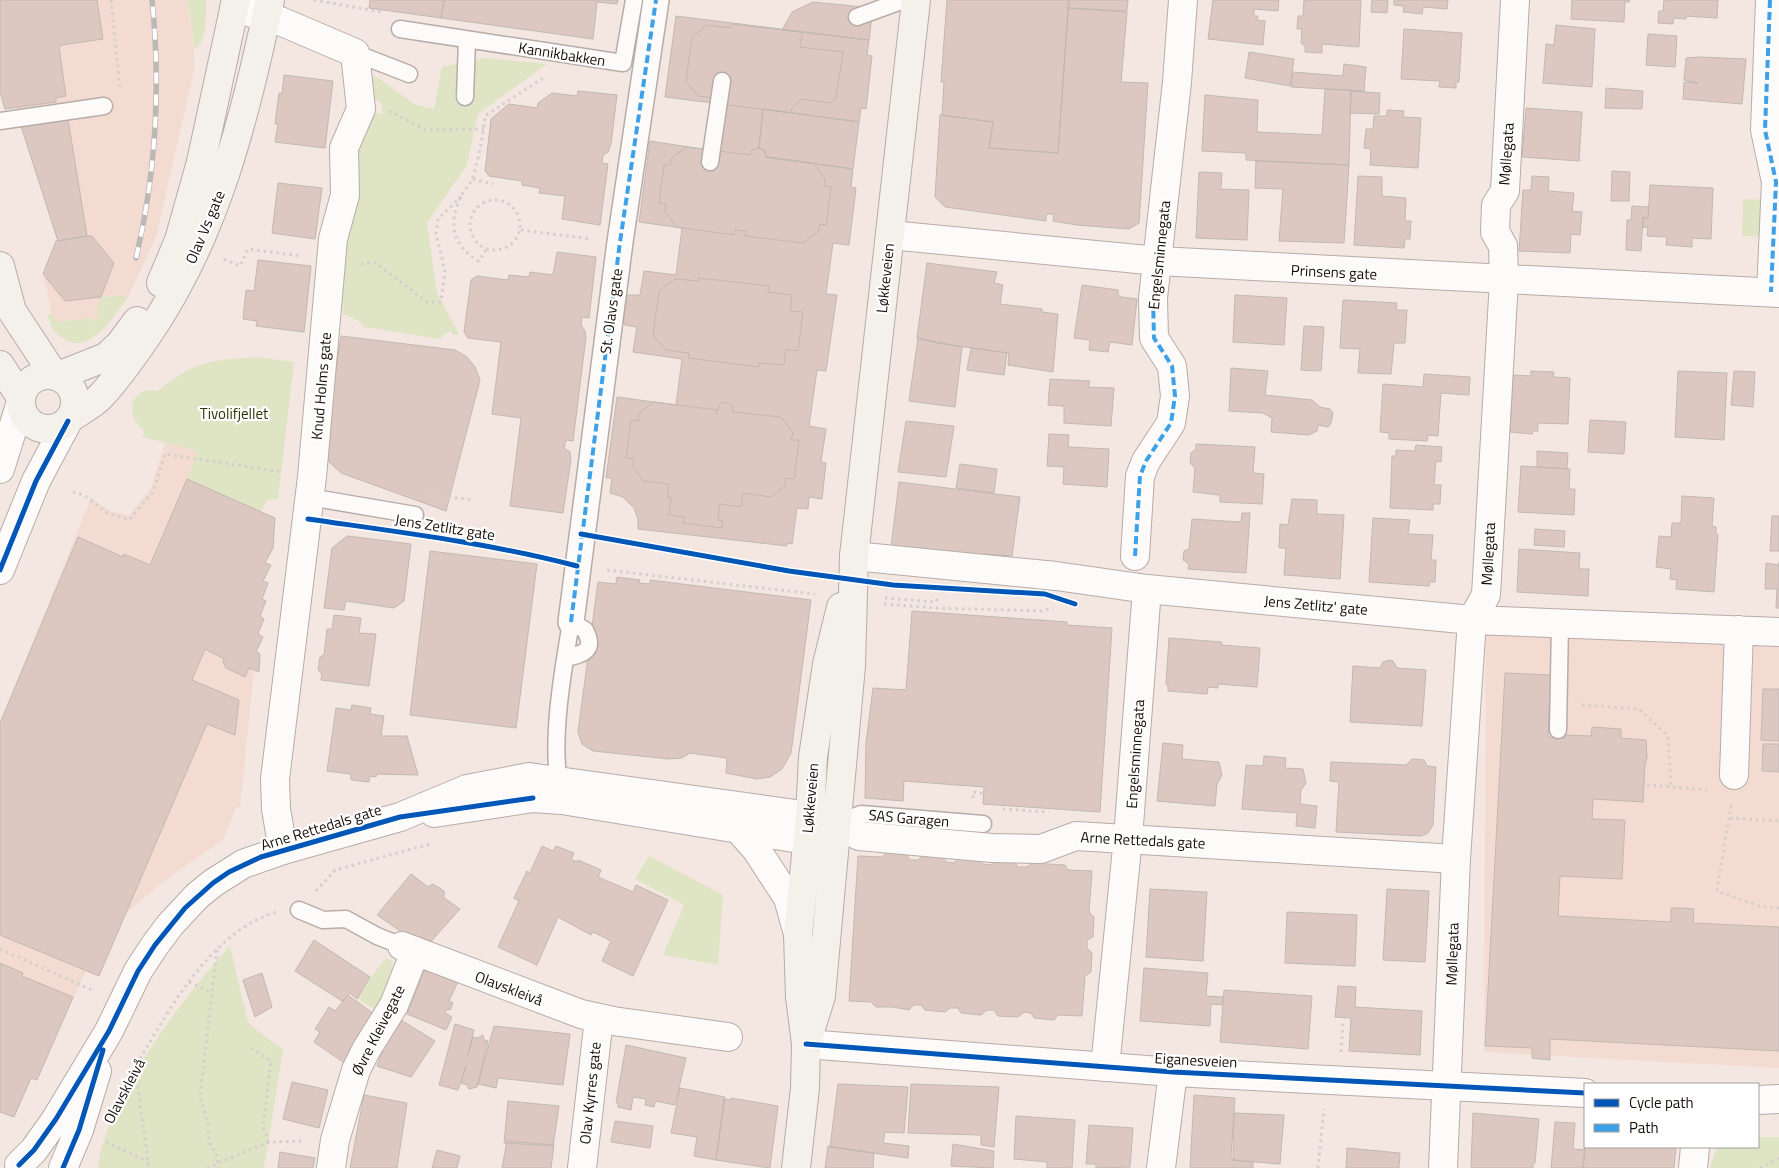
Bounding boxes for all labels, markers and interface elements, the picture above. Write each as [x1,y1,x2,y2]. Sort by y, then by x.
street label: Kannikbakken [517,36,607,72]
street label: Møllegata [1492,121,1520,186]
street label: Olav Vs gate [179,187,231,267]
street label: Engelsminnegata [1142,199,1176,311]
street label: Løkkeveien [870,242,900,314]
street label: Prinsens gate [1290,258,1378,286]
street label: St. Olavs gate [594,267,628,355]
street label: Knud Holms gate [305,331,337,441]
park label: Tivolifjellet [200,402,269,425]
street label: Jens Zetlitz gate [393,508,497,546]
street label: Møllegata [1475,521,1501,586]
street label: Jens Zetlitz' gate [1263,589,1369,621]
street label: Engelsminnegata [1120,698,1150,809]
street label: Løkkeveien [795,762,825,834]
street label: Arne Rettedals gate [258,798,384,856]
street label: SAS Garagen [868,803,950,833]
street label: Arne Rettedals gate [1080,825,1206,855]
street label: Møllegata [1439,922,1465,986]
street label: Olavskleivå [472,965,547,1012]
street label: Øvre Kleivegate [345,981,411,1079]
street label: Olav Kyrres gate [573,1041,607,1145]
street label: Eiganesveien [1154,1046,1238,1074]
street label: Olavskleivå [97,1054,151,1128]
legend [1584,1083,1759,1148]
text: Cycle path [1629,1091,1694,1114]
text: Path [1629,1116,1659,1139]

